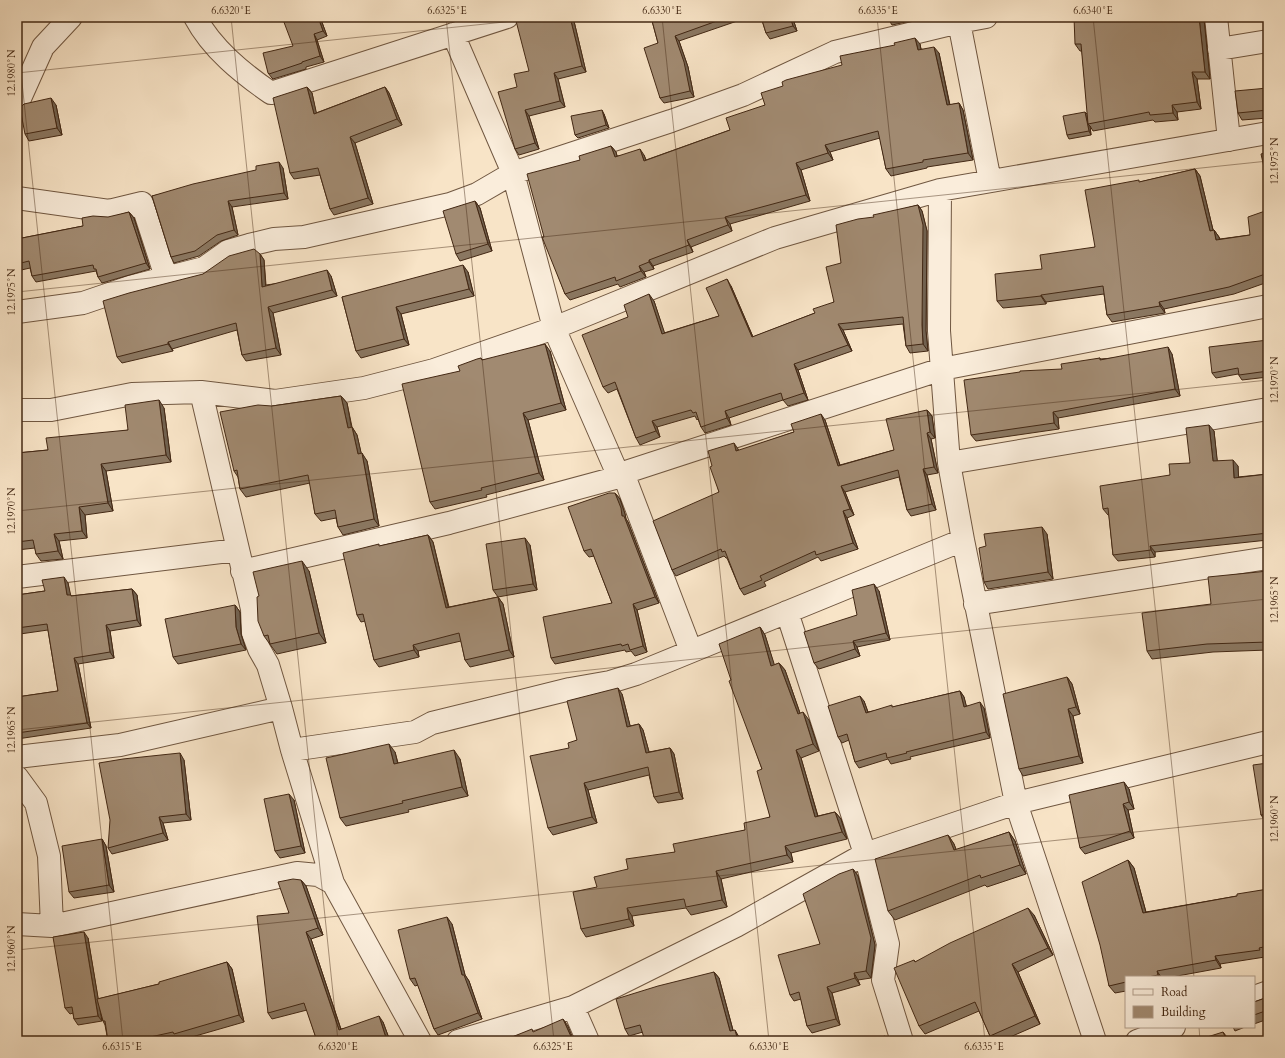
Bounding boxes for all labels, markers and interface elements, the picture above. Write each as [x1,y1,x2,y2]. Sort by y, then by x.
text: 6.6320°E [211,4,251,18]
text: 6.6325°E [427,4,467,18]
text: 6.6330°E [642,4,682,18]
text: 6.6335°E [858,4,898,18]
text: 6.6340°E [1073,4,1113,18]
text: 12.1980°N [5,49,19,96]
text: 12.1975°N [1268,137,1282,184]
text: 12.1975°N [5,268,19,315]
text: 12.1970°N [1268,356,1282,403]
text: 12.1970°N [5,487,19,534]
text: 12.1965°N [1268,576,1282,623]
text: 12.1965°N [5,706,19,753]
text: 12.1960°N [1268,795,1282,842]
text: 12.1960°N [5,925,19,972]
legend [1125,976,1255,1028]
text: Road [1161,984,1188,1000]
text: Building [1161,1004,1206,1020]
text: 6.6315°E [102,1040,142,1054]
text: 6.6320°E [318,1040,358,1054]
text: 6.6325°E [533,1040,573,1054]
text: 6.6330°E [749,1040,789,1054]
text: 6.6335°E [964,1040,1004,1054]

